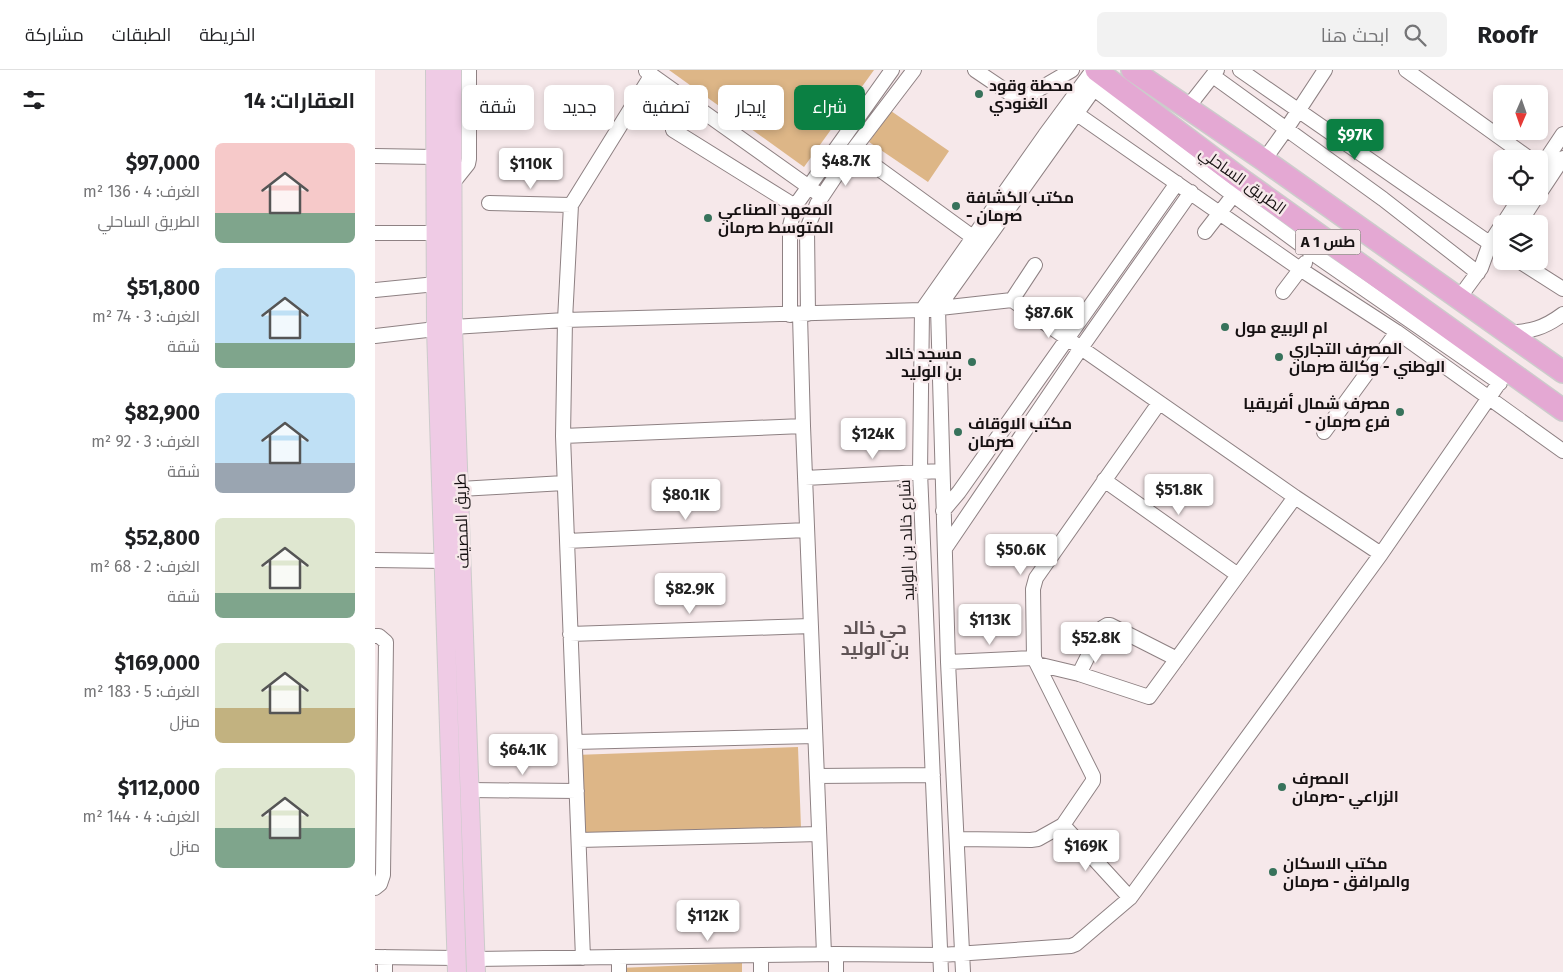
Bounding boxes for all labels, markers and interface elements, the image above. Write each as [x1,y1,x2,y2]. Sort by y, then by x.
search box [1097,12,1447,57]
icon: search [1401,21,1429,49]
text: Roofr [1477,21,1538,49]
text: مشاركة [25,24,84,46]
text: الطبقات [112,24,171,46]
text: الخريطة [199,24,256,46]
text: ابحث هنا [1321,24,1389,47]
place label: محطة وقود الغنودي [989,76,1073,116]
chip: شقة [462,85,534,130]
chip: جديد [544,85,614,130]
chip: تصفية [624,85,708,130]
chip: إيجار [718,85,784,130]
chip: شراء [794,85,865,130]
north arrow [1493,85,1547,140]
map controls [1493,85,1548,270]
icon: filters [20,86,48,114]
text: العقارات: 14 [244,88,355,114]
marker: محطة وقود الغنودي [973,88,985,100]
pin: $97K [1325,118,1385,161]
text: $97K [1338,125,1372,144]
street label: الطريق الساحلي [1193,143,1290,221]
pin: $48.7K [805,144,887,187]
pin: $110K [496,148,566,190]
text: $97,000 [126,150,200,176]
button: locate [1493,150,1548,205]
text: $48.7K [822,151,870,170]
text: $110K [510,154,552,173]
icon: home [255,163,315,223]
text: الغرف: 4 · 136 m² [83,182,200,201]
place label: مكتب الكشافة - صرمان [966,188,1074,225]
place label: المعهد الصناعي المتوسط صرمان [718,200,834,237]
marker: مكتب الكشافة - صرمان [950,200,962,212]
text: الطريق الساحلي [98,212,200,231]
marker: المعهد الصناعي المتوسط صرمان [702,212,714,224]
button: layers [1493,215,1548,270]
road number: A 1 طس [1295,230,1361,254]
text: $51,800 [127,275,200,301]
icon: home [255,288,315,348]
pin: $87.6K [1008,296,1090,339]
text: $87.6K [1025,303,1073,322]
text: الغرف: 3 · 74 m² [92,307,200,326]
place label: ام الربيع مول [1235,318,1328,339]
marker: ام الربيع مول [1219,321,1231,333]
text: شقة [167,337,200,356]
place label: المصرف التجاري الوطني - وكالة صرمان [1289,339,1445,379]
place label: مسجد خالد بن الوليد [885,344,962,381]
marker: المصرف التجاري الوطني - وكالة صرمان [1273,351,1285,363]
marker: مسجد خالد بن الوليد [966,356,978,368]
place label: مصرف شمال أفريقيا - فرع صرمان [1243,393,1390,432]
text: $82,900 [125,400,200,426]
marker: مصرف شمال أفريقيا - فرع صرمان [1394,406,1406,418]
icon: home [255,413,315,473]
place label: مكتب الاوقاف صرمان [968,414,1072,451]
pin: $124K [838,418,908,460]
text: $124K [852,424,894,443]
marker: مكتب الاوقاف صرمان [952,426,964,438]
text: الغرف: 3 · 92 m² [91,432,200,451]
text: شقة [167,462,200,481]
street label: طريق المصيف [450,473,474,569]
pin: $51.8K [1138,474,1220,516]
pin: $80.1K [645,478,727,521]
street label: شارع خالد بن الوليد [895,479,920,601]
text: $51.8K [1155,480,1203,499]
text: $80.1K [662,485,710,504]
text: $52,800 [125,525,200,551]
pin: $50.6K [980,534,1062,576]
icon: home [255,538,315,598]
text: $50.6K [996,540,1046,559]
text: الغرف: 2 · 68 m² [90,557,200,576]
pin: $82.9K [649,572,731,615]
text: $82.9K [666,579,714,598]
text: شقة [167,587,200,606]
pin: $113K [955,604,1025,646]
text: $113K [969,610,1011,629]
district label: حي خالد بن الوليد [841,617,909,660]
pin: $52.8K [1055,622,1137,664]
text: $52.8K [1072,628,1120,647]
text: $169,000 [115,650,200,676]
icon: home [255,663,315,723]
text: الغرف: 5 · 183 m² [83,682,200,701]
text: منزل [170,712,200,731]
pin: $64.1K [482,734,564,776]
text: $64.1K [500,740,546,759]
place label: المصرف الزراعي -صرمان [1292,769,1399,809]
text: $112,000 [118,775,200,801]
marker: المصرف الزراعي -صرمان [1276,781,1288,793]
icon: home [255,788,315,848]
text: الغرف: 4 · 144 m² [83,807,200,826]
pin: $169K [1051,830,1121,872]
text: $169K [1064,836,1108,855]
text: منزل [170,837,200,856]
place label: مكتب الاسكان والمرافق - صرمان [1283,854,1410,891]
marker: مكتب الاسكان والمرافق - صرمان [1267,866,1279,878]
pin: $112K [673,900,743,942]
text: $112K [687,906,729,925]

